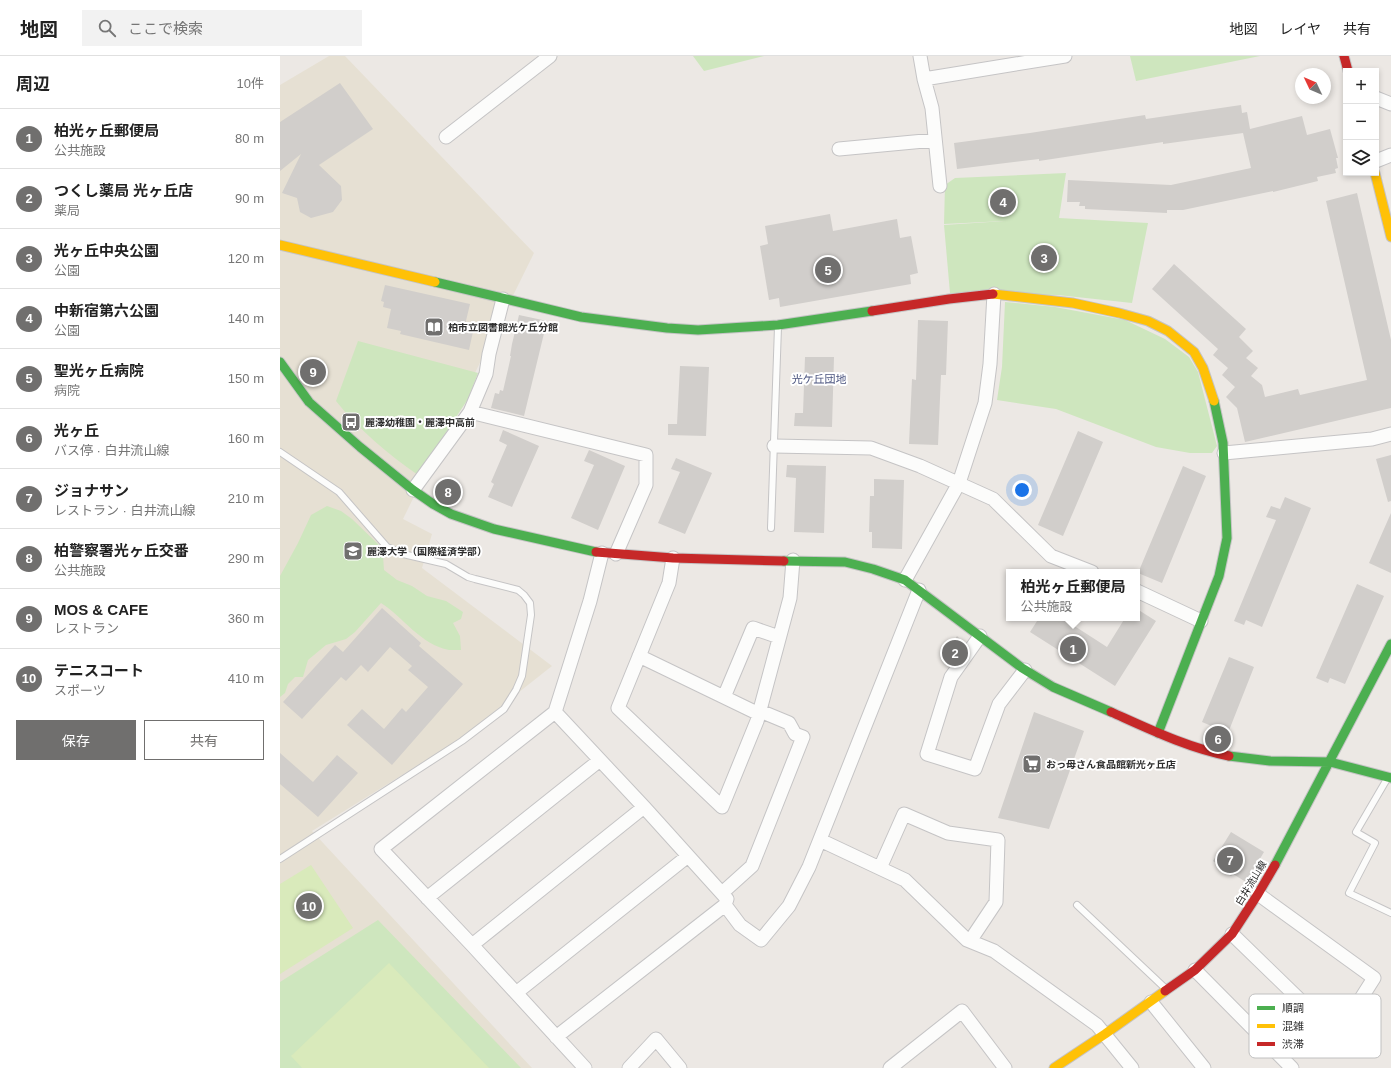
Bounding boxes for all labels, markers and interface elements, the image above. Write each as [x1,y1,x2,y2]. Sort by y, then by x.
search box [82,10,362,46]
icon: search [96,17,118,39]
text: 地図 [20,19,58,40]
text: ここで検索 [128,20,203,37]
text: 地図 [1229,21,1257,37]
text: レイヤ [1279,21,1321,37]
text: 共有 [1343,21,1371,37]
north arrow [1295,68,1331,104]
map controls [1343,68,1379,176]
button: + [1343,68,1379,104]
text: 周辺 [16,75,50,94]
text: 10件 [237,76,264,91]
button: − [1343,104,1379,140]
text: 柏光ヶ丘郵便局 [54,122,159,139]
text: 1 [25,131,33,146]
text: 80 m [235,131,264,146]
button: layers [1343,140,1379,176]
text: 公共施設 [54,143,106,158]
text: つくし薬局 光ヶ丘店 [54,182,193,199]
pin: 4 [990,187,1016,217]
text: 2 [25,191,33,206]
text: 90 m [235,191,264,206]
text: 薬局 [54,203,80,218]
text: 光ヶ丘中央公園 [54,242,159,259]
pin: 3 [1031,243,1057,273]
text: 3 [25,251,33,266]
text: 120 m [228,251,264,266]
pin: 5 [815,255,841,285]
text: 公園 [54,263,80,278]
text: 中新宿第六公園 [54,302,159,319]
text: 4 [25,311,33,326]
text: 140 m [228,311,264,326]
library icon: 柏市立図書館光ケ丘分館 [423,316,445,338]
place label: 柏市立図書館光ケ丘分館 [448,322,558,333]
text: 公園 [54,323,80,338]
pin: 9 [300,357,326,387]
text: 聖光ヶ丘病院 [54,362,144,379]
text: 5 [25,371,33,386]
text: 150 m [228,371,264,386]
district label: 光ケ丘団地 [792,373,847,385]
text: 病院 [54,383,80,398]
bus stop icon: 麗澤幼稚園・麗澤中高前 [340,411,362,433]
place label: 麗澤幼稚園・麗澤中高前 [365,417,475,428]
text: 光ヶ丘 [54,422,99,439]
text: 6 [25,431,33,446]
text: 160 m [228,431,264,446]
text: バス停 · 白井流山線 [54,443,170,458]
pin: 8 [435,477,461,507]
your location [1012,480,1032,500]
text: ジョナサン [54,482,129,499]
text: 7 [25,491,33,506]
text: 210 m [228,491,264,506]
text: レストラン · 白井流山線 [54,503,196,518]
school or university icon: 麗澤大学（国際経済学部） [342,540,364,562]
text: 柏警察署光ヶ丘交番 [54,542,189,559]
place label: 麗澤大学（国際経済学部） [367,546,487,557]
text: 8 [25,551,33,566]
text: 290 m [228,551,264,566]
text: 公共施設 [54,563,106,578]
popup [1006,569,1140,621]
text: 柏光ヶ丘郵便局 [1020,578,1126,595]
text: 公共施設 [1020,599,1073,614]
text: MOS & CAFE [54,601,148,618]
text: 9 [25,611,33,626]
text: 360 m [228,611,264,626]
text: レストラン [54,621,119,636]
pin: 1 [1060,634,1086,664]
pin: 2 [942,638,968,668]
text: テニスコート [54,662,144,679]
text: 10 [22,671,36,686]
text: 410 m [228,671,264,686]
text: スポーツ [54,683,106,698]
button: 保存 [16,720,136,760]
button: 共有 [144,720,264,760]
pin: 6 [1205,724,1231,754]
supermarket icon: おっ母さん食品館新光ヶ丘店 [1021,753,1043,775]
place label: おっ母さん食品館新光ヶ丘店 [1046,759,1176,770]
pin: 7 [1217,845,1243,875]
street label: 白井流山線 [1233,859,1269,907]
pin: 10 [296,891,322,921]
legend [1249,994,1381,1058]
text: 順調 [1282,1002,1304,1014]
text: 混雑 [1282,1020,1304,1032]
text: 渋滞 [1282,1038,1304,1050]

